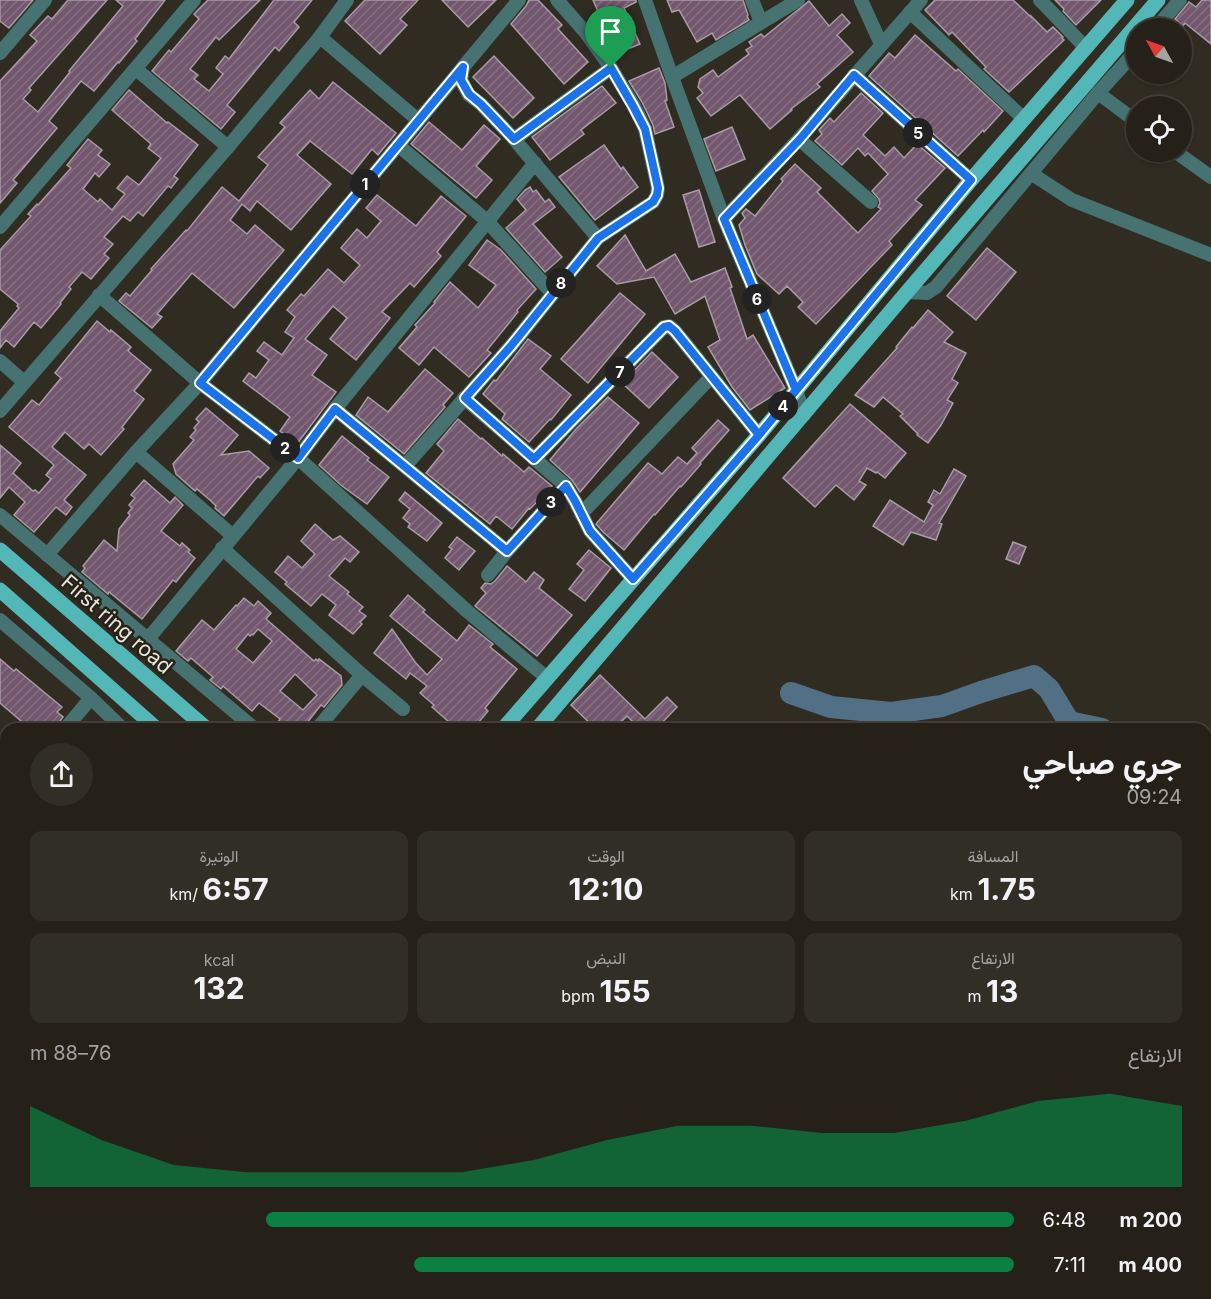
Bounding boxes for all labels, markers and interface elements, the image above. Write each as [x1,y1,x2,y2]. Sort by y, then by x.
pin [585,6,636,68]
icon: arrive [594,15,627,48]
north arrow [1126,18,1192,84]
map controls [1126,18,1192,162]
button: locate [1126,96,1192,162]
pin: 5 [903,118,933,148]
text: 5 [913,123,923,143]
pin: 1 [350,169,380,199]
text: 1 [362,174,368,194]
pin: 8 [546,268,576,298]
text: 8 [556,273,566,293]
pin: 6 [742,284,772,314]
text: 6 [752,289,762,309]
pin: 7 [605,357,635,387]
text: 7 [615,362,625,382]
pin: 4 [768,391,798,421]
text: 4 [778,396,788,416]
pin: 2 [270,433,300,463]
text: 2 [280,438,290,458]
pin: 3 [536,487,566,517]
text: 3 [546,492,556,512]
street label: First ring road [56,569,178,679]
text: جري صباحي [1022,742,1182,782]
button: share [30,743,93,806]
text: 09:24 [1126,785,1182,809]
text: الوتيرة [199,846,239,866]
text: الوقت [587,846,625,866]
text: المسافة [968,846,1018,866]
text: 6:57 [202,871,269,907]
text: 12:10 [568,871,644,907]
text: 1.75 [977,871,1036,907]
text: /km [169,884,202,904]
text: km [950,884,977,904]
text: النبض [586,948,626,968]
text: الارتفاع [971,948,1015,968]
text: kcal [204,950,234,970]
text: 132 [193,970,245,1006]
text: 155 [599,973,651,1009]
text: 13 [986,973,1018,1009]
text: bpm [561,986,599,1006]
text: m [968,986,986,1006]
text: 76–88 m [30,1041,111,1065]
text: الارتفاع [1128,1043,1182,1067]
text: 6:48 [1043,1208,1086,1232]
text: 200 m [1119,1208,1182,1232]
text: 7:11 [1053,1253,1086,1277]
text: 400 m [1118,1253,1182,1277]

